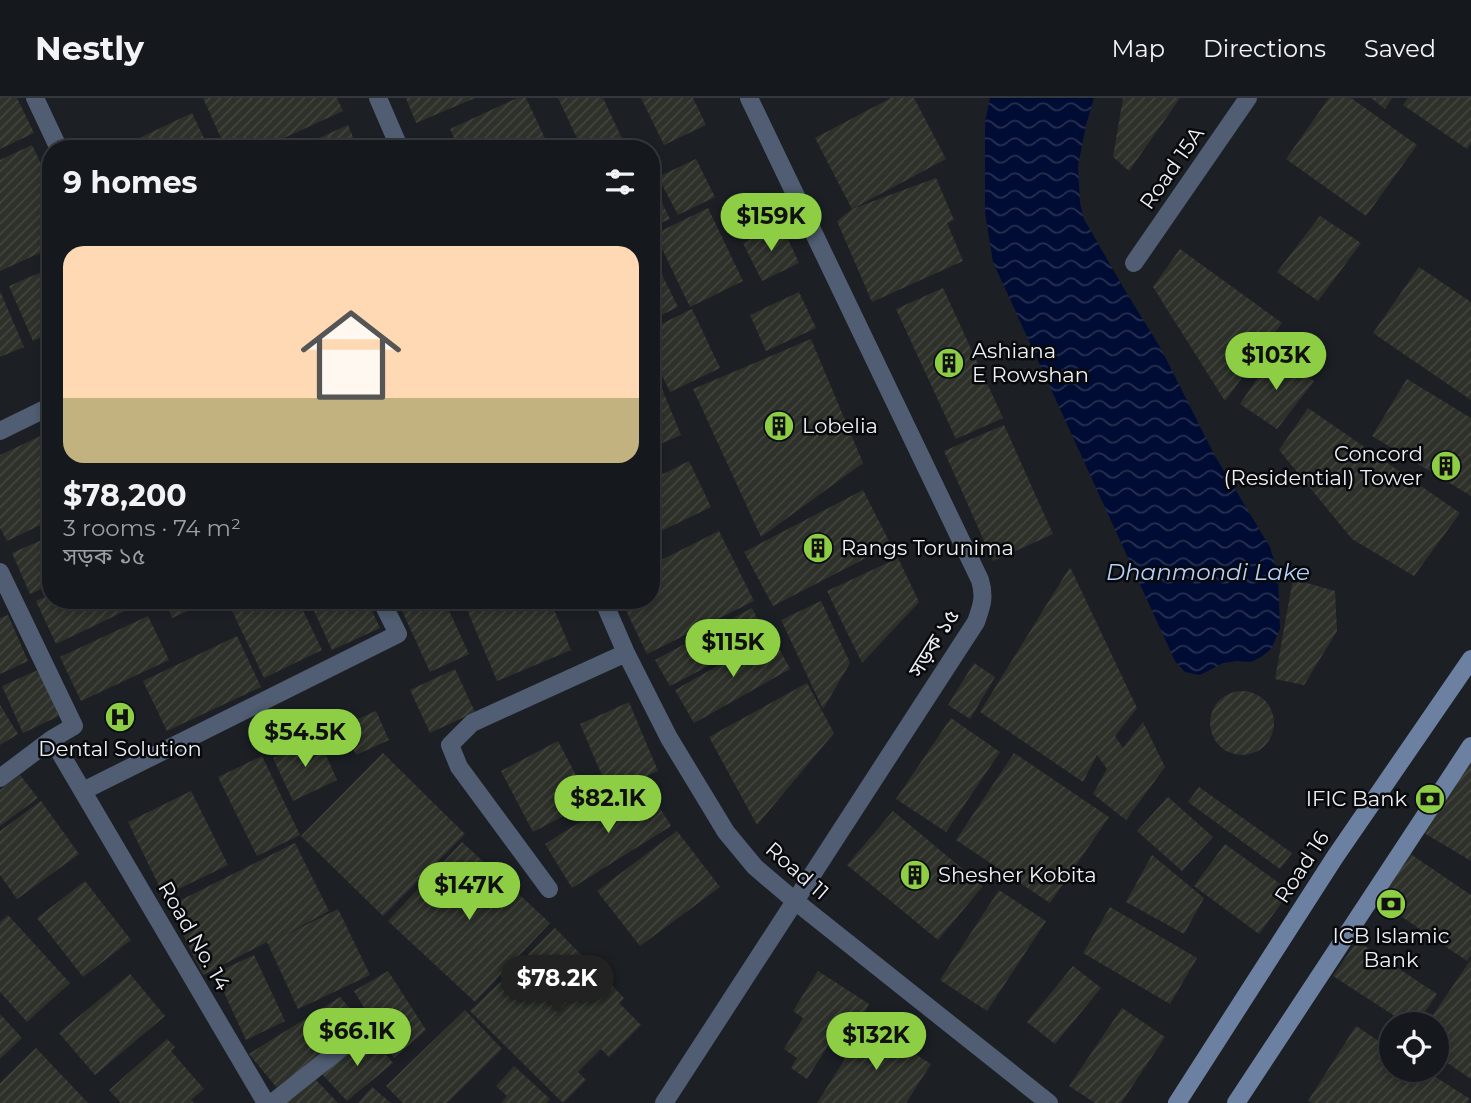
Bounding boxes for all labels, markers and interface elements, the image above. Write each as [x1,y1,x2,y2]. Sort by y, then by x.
text: Nestly [35,28,144,68]
text: Map [1112,34,1165,63]
text: Directions [1203,34,1326,63]
text: Saved [1364,34,1436,63]
street label: Road 15A [1134,121,1210,214]
icon: filters [601,163,639,201]
text: 9 homes [63,164,198,201]
pin: $159K [722,194,820,253]
text: $159K [737,202,805,230]
icon: home [288,292,414,418]
pin: $103K [1227,332,1325,392]
place label: Ashiana E Rowshan [972,338,1089,387]
text: $103K [1241,341,1311,369]
building icon: Ashiana E Rowshan [932,346,966,380]
building icon: Lobelia [762,409,796,443]
place label: Lobelia [802,413,878,438]
place label: Concord (Residential) Tower [1224,441,1423,490]
building icon: Concord (Residential) Tower [1429,449,1463,483]
text: $78,200 [63,477,187,514]
text: 3 rooms · 74 m² [63,514,241,542]
building icon: Rangs Torunima [801,531,835,565]
place label: Rangs Torunima [841,535,1014,560]
text: সড়ক ১৫ [63,542,146,570]
water label: Dhanmondi Lake [1106,558,1310,586]
street label: সড়ক ১৫ [902,604,964,682]
pin: $115K [684,620,782,679]
text: $115K [701,628,765,656]
hospital icon: Dental Solution [103,700,137,734]
pin: $54.5K [248,710,362,769]
text: $54.5K [264,718,346,746]
place label: Dental Solution [38,736,202,761]
pin: $82.1K [551,776,665,835]
bank icon: IFIC Bank [1413,782,1447,816]
text: $82.1K [570,784,646,812]
place label: IFIC Bank [1306,786,1407,811]
street label: Road 16 [1269,826,1334,907]
street label: Road 11 [761,836,834,905]
building icon: Shesher Kobita [898,858,932,892]
pin: $147K [420,862,518,922]
place label: Shesher Kobita [938,862,1097,887]
text: $147K [434,871,504,899]
street label: Road No. 14 [153,877,236,995]
bank icon: ICB Islamic Bank [1374,887,1408,921]
place label: ICB Islamic Bank [1333,923,1449,972]
pin: $78.2K [500,956,614,1015]
text: $78.2K [517,964,597,992]
pin: $66.1K [300,1009,414,1068]
pin: $132K [827,1012,925,1072]
map controls [1379,1012,1449,1082]
button: locate [1379,1012,1449,1082]
text: $66.1K [319,1017,395,1045]
text: $132K [842,1021,910,1049]

